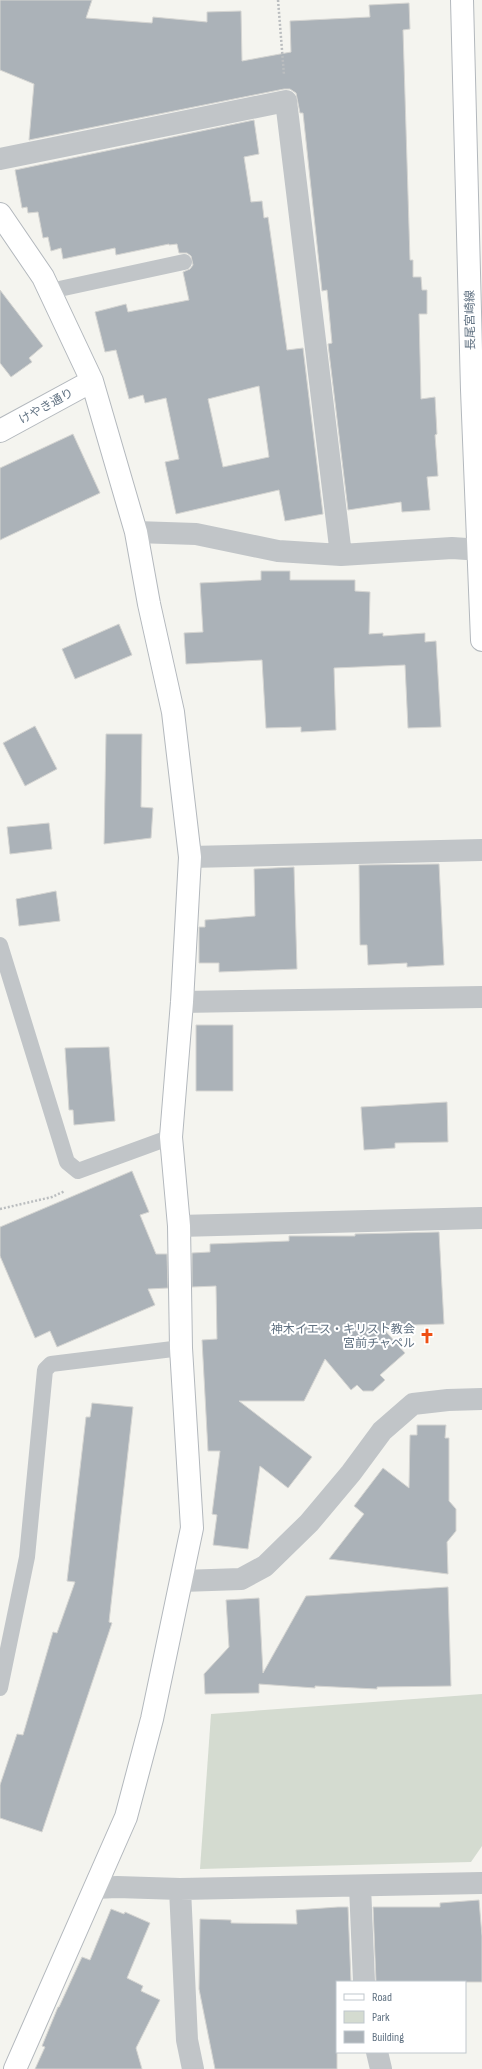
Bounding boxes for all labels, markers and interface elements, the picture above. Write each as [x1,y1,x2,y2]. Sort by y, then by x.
street label: 長尾宮崎線 [462,290,479,350]
street label: けやき通り [16,385,76,428]
place label: 神木イエス・キリスト教会 宮前チャペル [271,1322,415,1351]
church icon: 神木イエス・キリスト教会 宮前チャペル [418,1327,436,1345]
legend [336,1981,466,2053]
text: Road [372,1990,392,2005]
text: Park [372,2010,390,2025]
text: Building [372,2030,404,2045]

